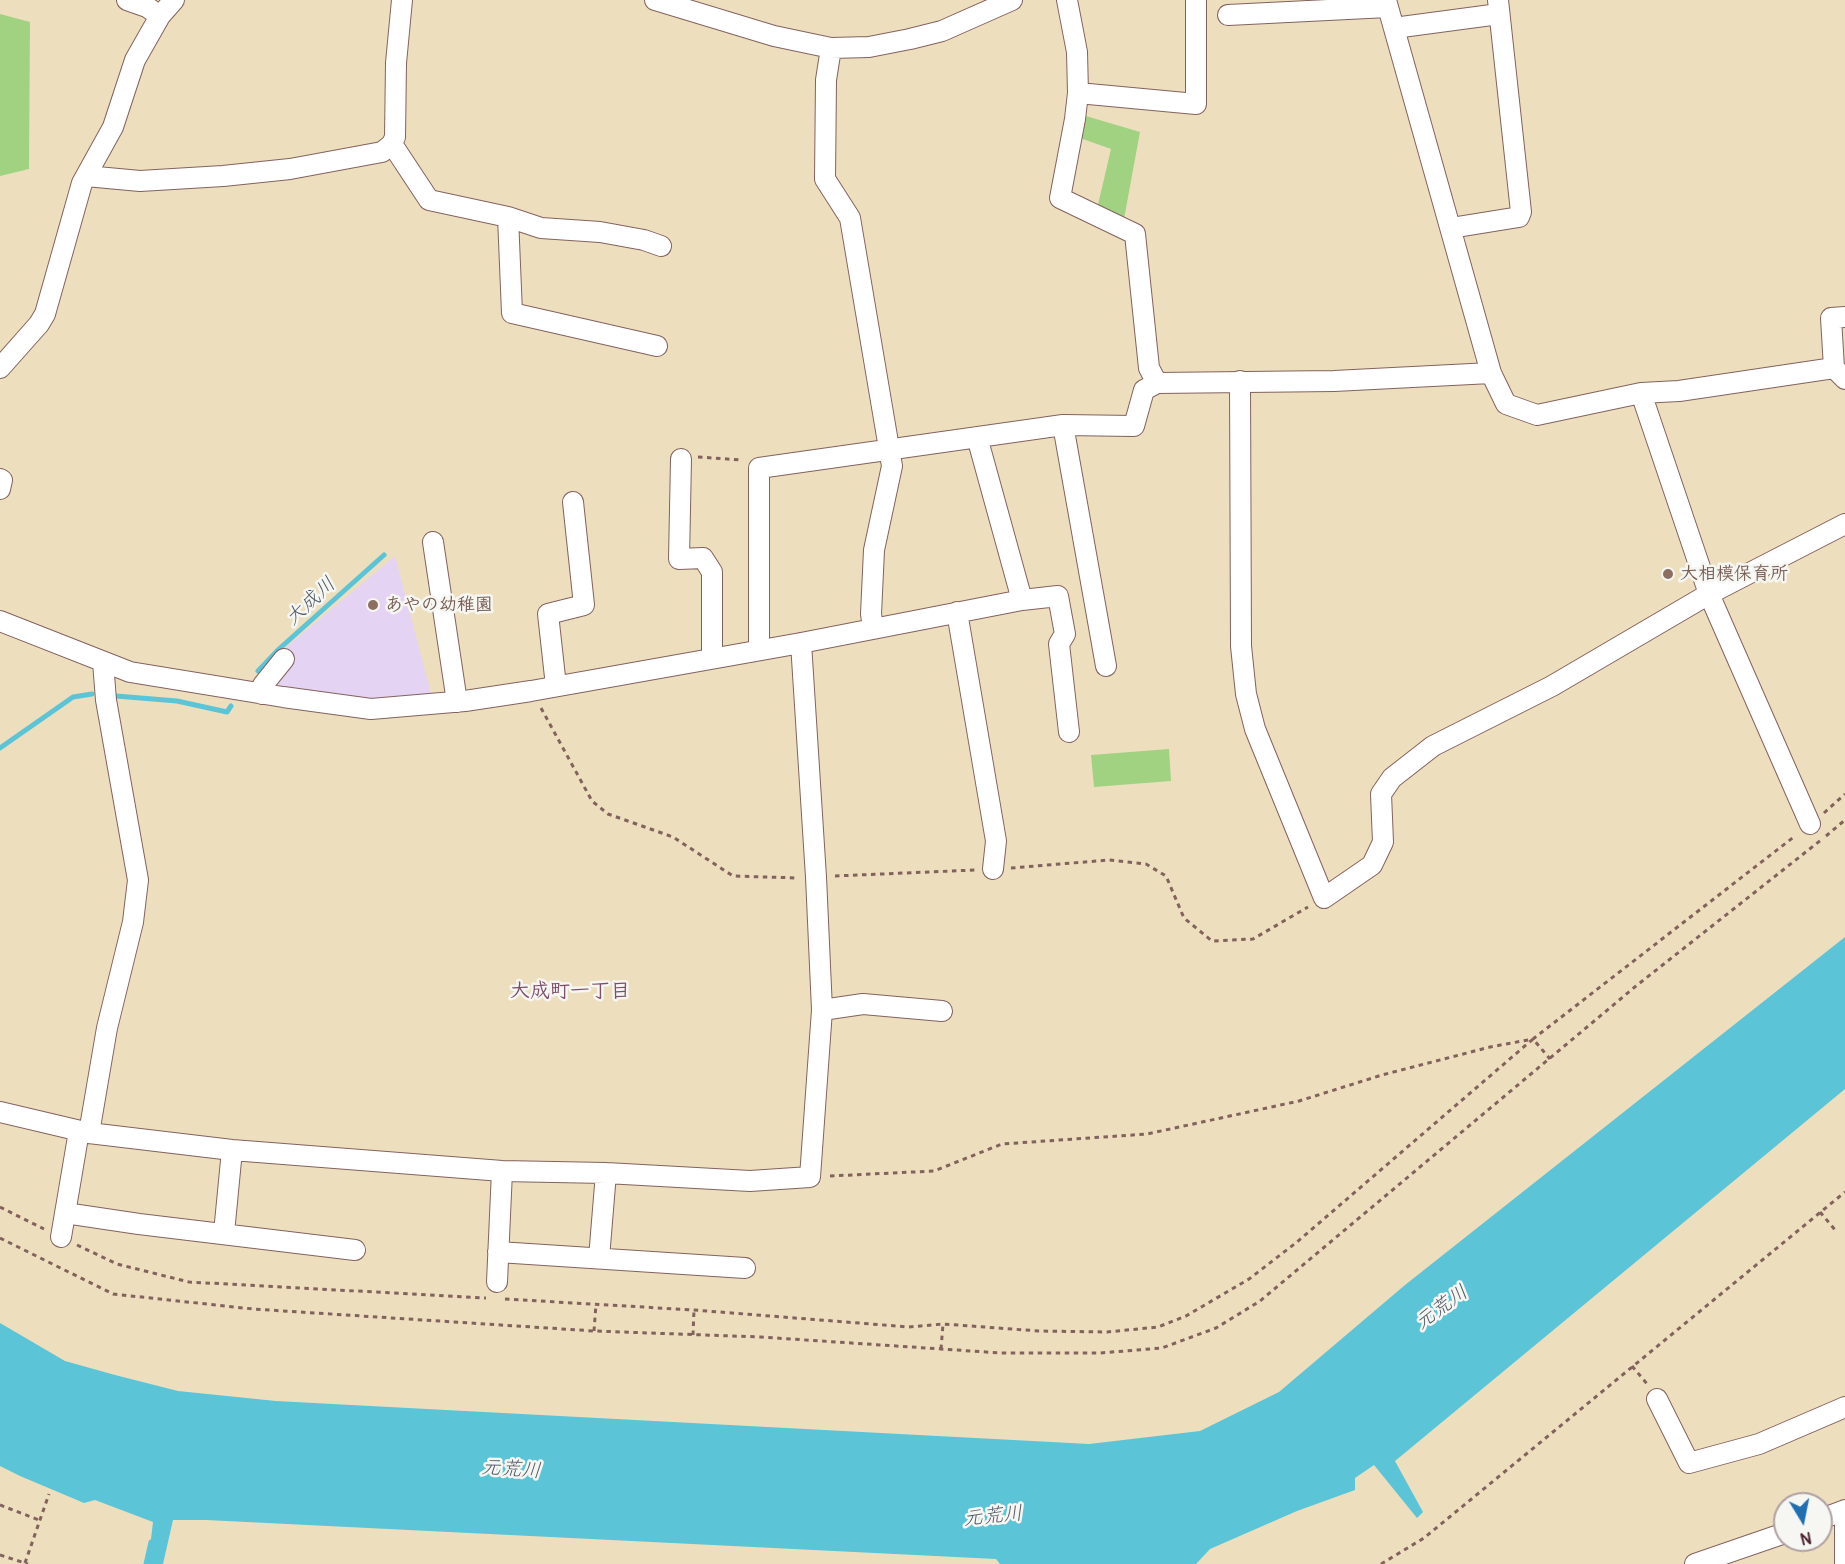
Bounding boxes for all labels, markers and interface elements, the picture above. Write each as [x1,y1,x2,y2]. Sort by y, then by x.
place label: 大相模保育所 [1680,563,1788,585]
marker: 大相模保育所 [1661,567,1675,581]
water label: 大成川 [281,573,341,631]
place label: あやの幼稚園 [385,594,493,616]
marker: あやの幼稚園 [366,598,380,612]
district label: 大成町一丁目 [510,980,630,1004]
water label: 元荒川 [1411,1281,1473,1335]
water label: 元荒川 [480,1456,542,1484]
north arrow [1773,1492,1833,1552]
water label: 元荒川 [962,1502,1024,1532]
text: N [1799,1527,1813,1549]

